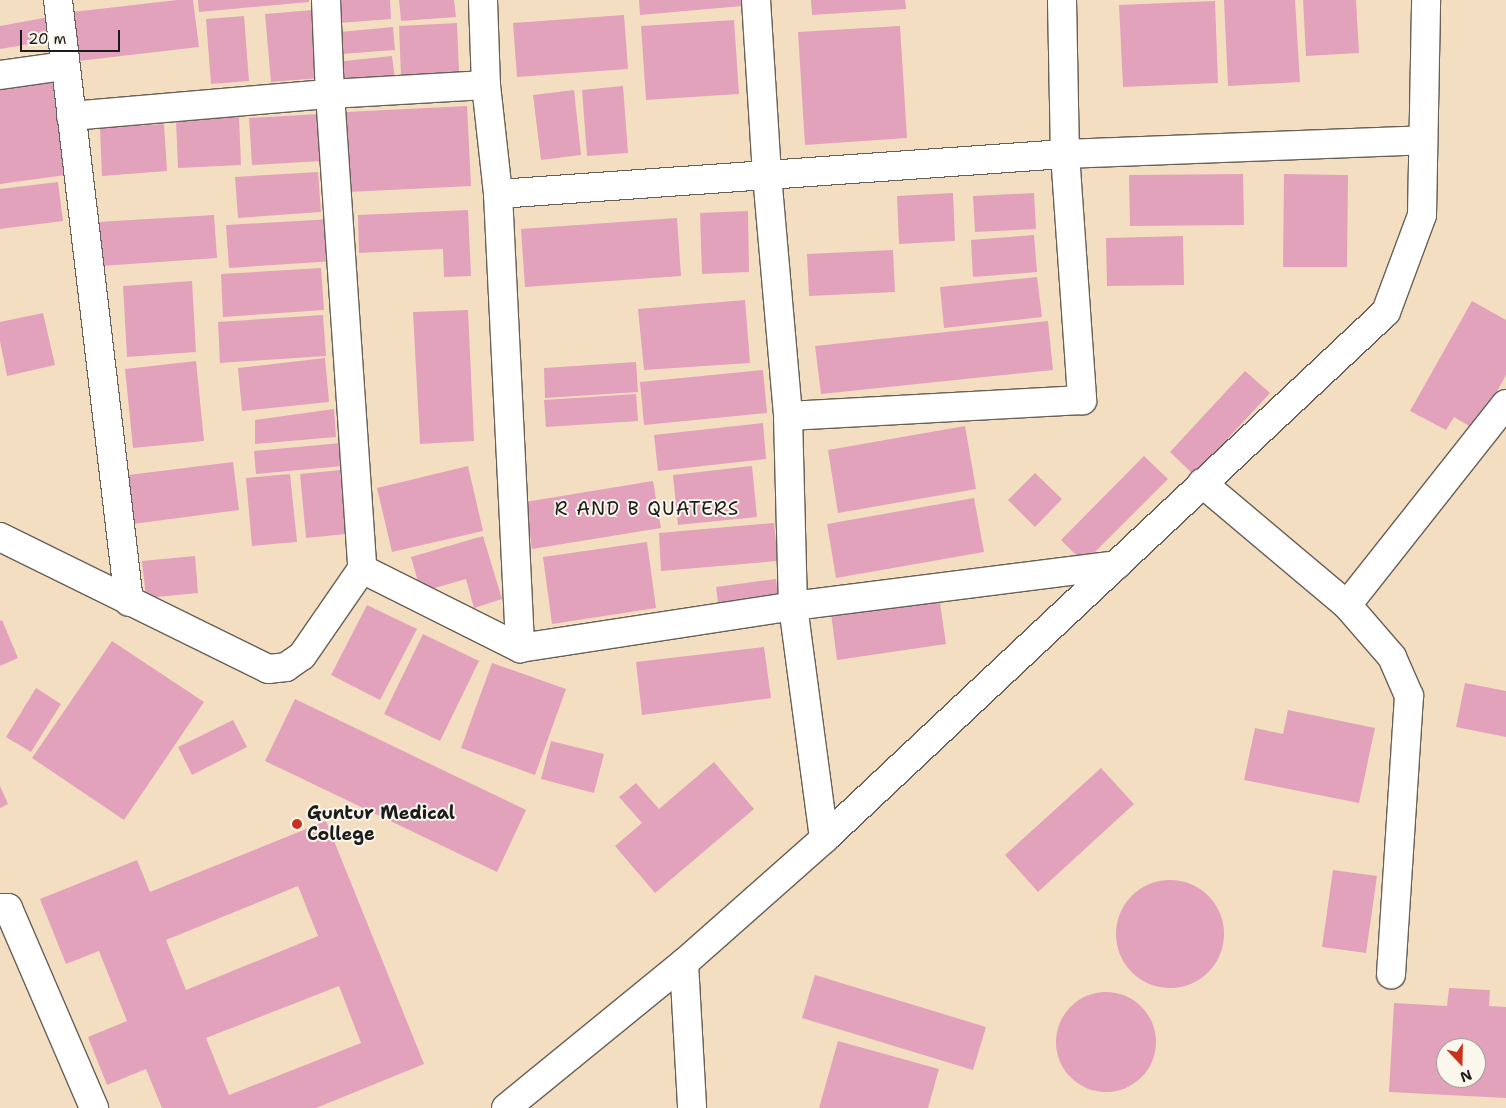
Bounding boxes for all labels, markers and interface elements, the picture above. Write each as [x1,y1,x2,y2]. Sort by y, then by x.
scale bar [22,20,122,52]
text: 20 m [28,29,67,49]
district label: R AND B QUATERS [553,498,741,520]
place label: Guntur Medical College [307,803,455,846]
marker: Guntur Medical College [291,818,303,830]
north arrow [1436,1038,1486,1088]
text: N [1458,1066,1474,1086]

